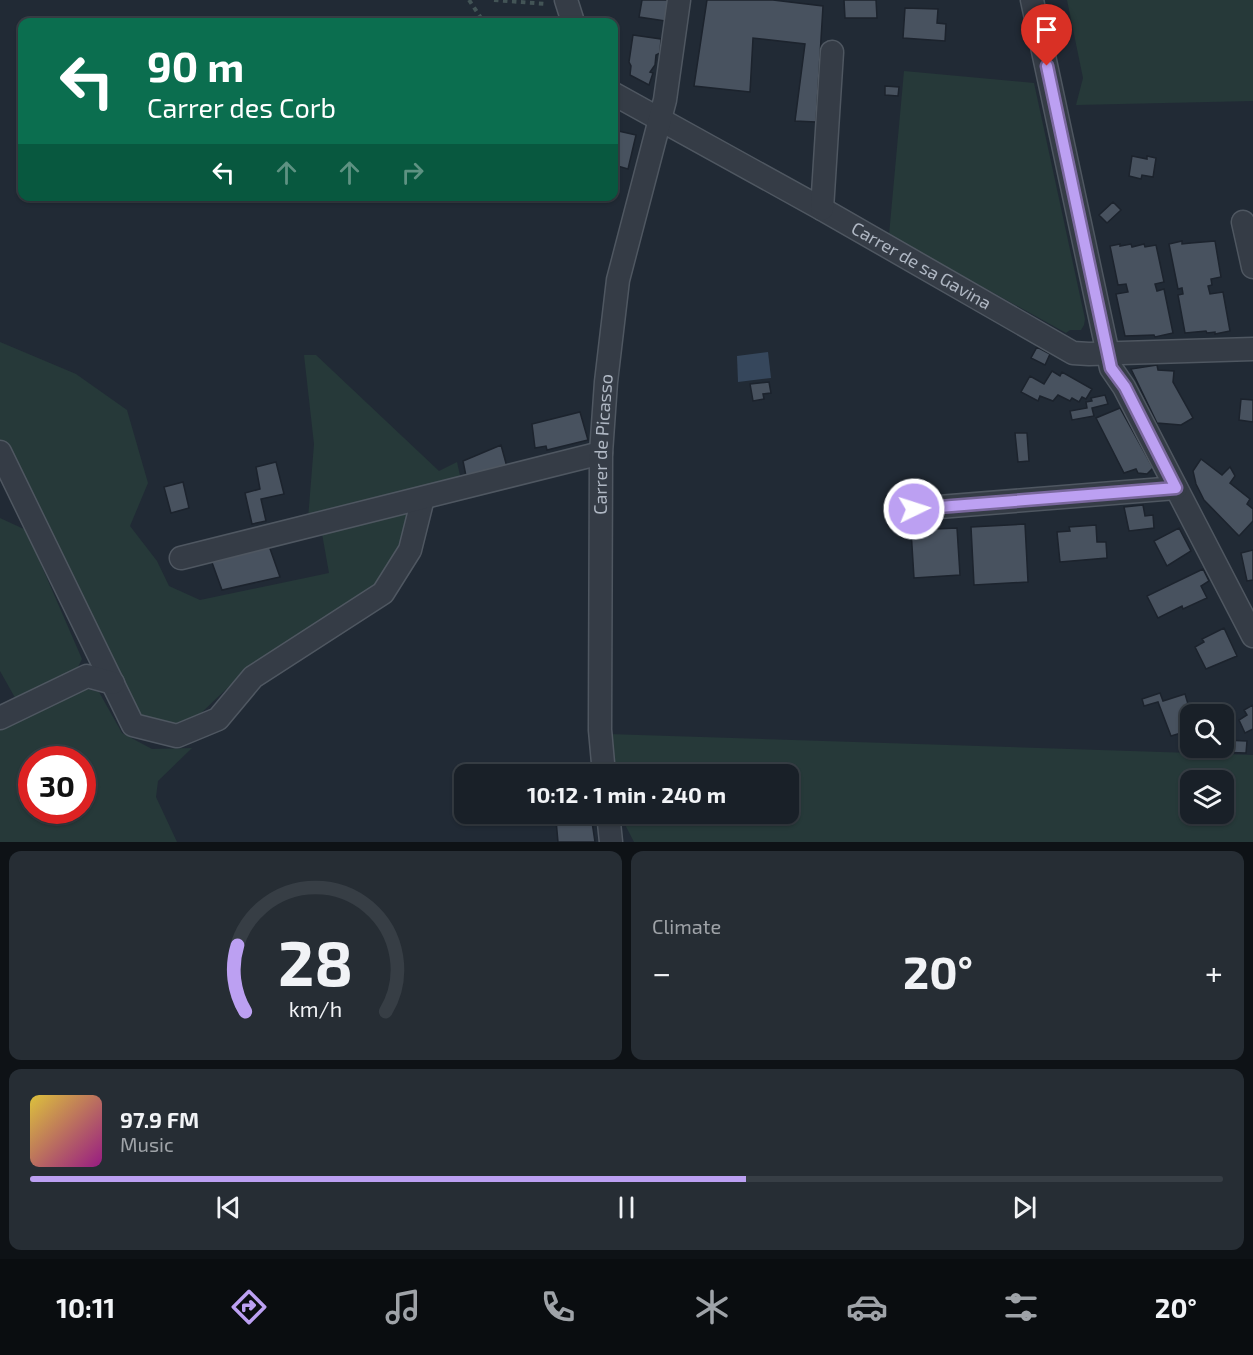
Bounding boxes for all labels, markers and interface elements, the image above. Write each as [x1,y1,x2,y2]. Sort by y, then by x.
pin [1021,4,1072,66]
icon: arrive [1030,13,1063,46]
text: 90 m [147,40,244,90]
icon: left [48,42,126,120]
text: Carrer des Corb [147,91,336,123]
icon: left [207,156,240,189]
icon: ahead [270,156,303,189]
icon: ahead [333,156,366,189]
icon: right [396,156,429,189]
street label: Carrer de sa Gavina [848,216,995,314]
street label: Carrer de Picasso [589,372,617,515]
position arrow [882,477,946,541]
map controls [1180,704,1234,824]
button: search [1180,704,1234,758]
speed limit sign: 30 [18,746,96,824]
button: layers [1180,770,1234,824]
text: 10:12 · 1 min · 240 m [527,781,726,807]
text: Climate [652,914,721,938]
text: 28 [278,924,353,999]
text: 20° [903,944,973,998]
text: − [652,952,671,992]
text: + [1205,952,1223,992]
text: km/h [289,997,342,1022]
text: 97.9 FM [120,1106,199,1132]
text: Music [120,1132,174,1156]
icon: previous [212,1191,245,1224]
icon: pause [610,1191,643,1224]
icon: next [1008,1191,1041,1224]
icon: directions [228,1286,270,1328]
icon: music [382,1286,424,1328]
icon: phone [537,1286,579,1328]
icon: climate [691,1286,733,1328]
icon: car [846,1286,888,1328]
icon: filters [1000,1286,1042,1328]
text: 10:11 [56,1291,115,1323]
text: 20° [1155,1291,1197,1323]

